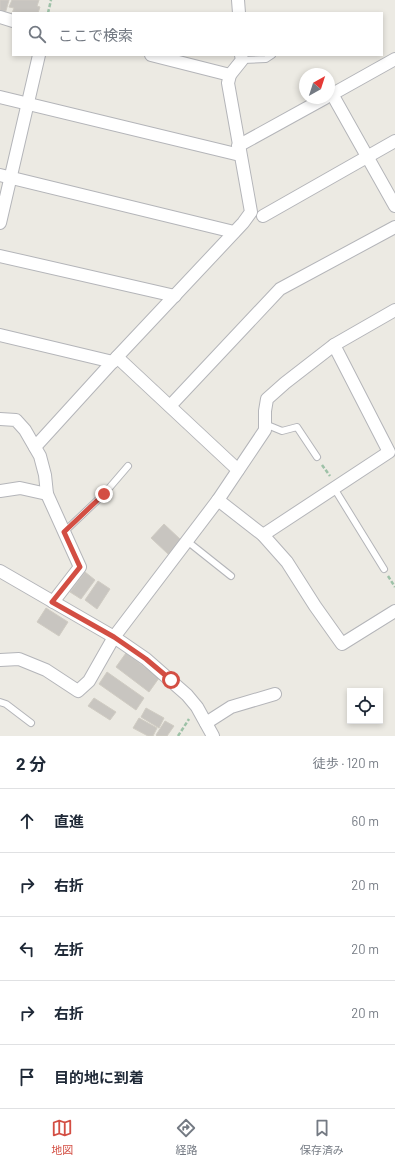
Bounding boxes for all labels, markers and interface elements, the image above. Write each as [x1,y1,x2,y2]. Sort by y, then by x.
search box [12,12,383,56]
icon: search [26,23,48,45]
text: ここで検索 [58,26,133,44]
north arrow [299,68,335,104]
route end [95,485,113,503]
route start [162,671,180,689]
map controls [347,688,383,724]
button: locate [347,688,383,724]
text: 2 分 [16,753,46,773]
text: 徒歩 · 120 m [313,755,379,771]
icon: ahead [16,810,38,832]
text: 直進 [54,812,84,830]
text: 60 m [352,813,379,829]
icon: right [16,874,38,896]
text: 右折 [54,876,84,894]
text: 20 m [351,877,379,893]
icon: left [16,938,38,960]
text: 左折 [54,940,84,958]
text: 20 m [351,941,379,957]
icon: right [16,1002,38,1024]
text: 右折 [54,1004,84,1022]
text: 20 m [351,1005,379,1021]
icon: arrive [16,1066,38,1088]
text: 目的地に到着 [54,1068,144,1086]
tab: 地図 [51,1117,73,1157]
tab: 経路 [175,1117,197,1157]
tab: 保存済み [300,1117,344,1157]

